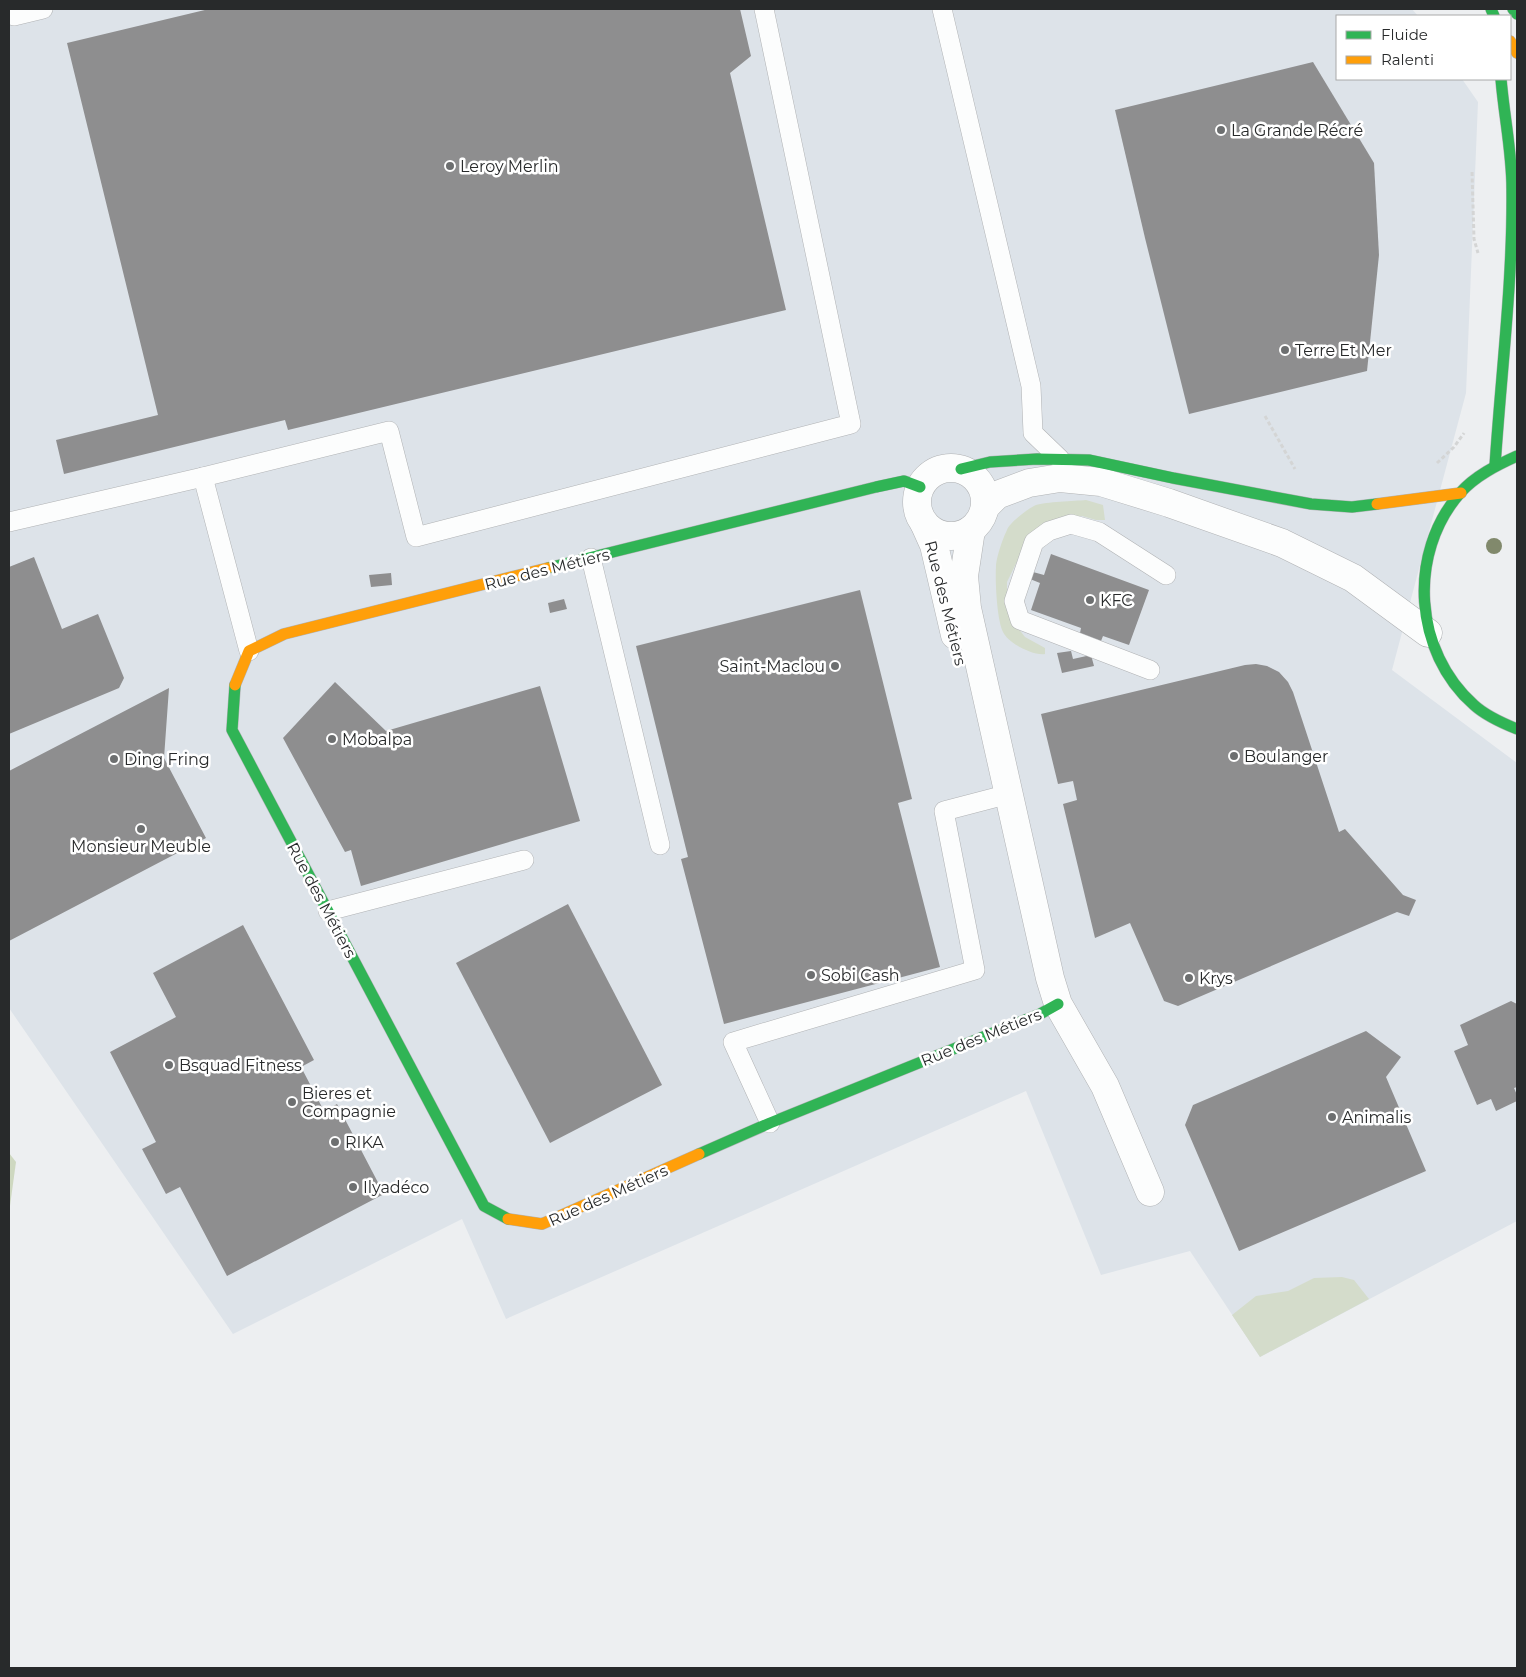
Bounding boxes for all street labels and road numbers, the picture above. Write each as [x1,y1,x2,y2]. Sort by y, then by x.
street label: Rue des Métiers [921,539,970,668]
street label: Rue des Métiers [483,545,612,594]
street label: Rue des Métiers [283,839,360,961]
street label: Rue des Métiers [918,1005,1044,1070]
street label: Rue des Métiers [546,1161,671,1230]

